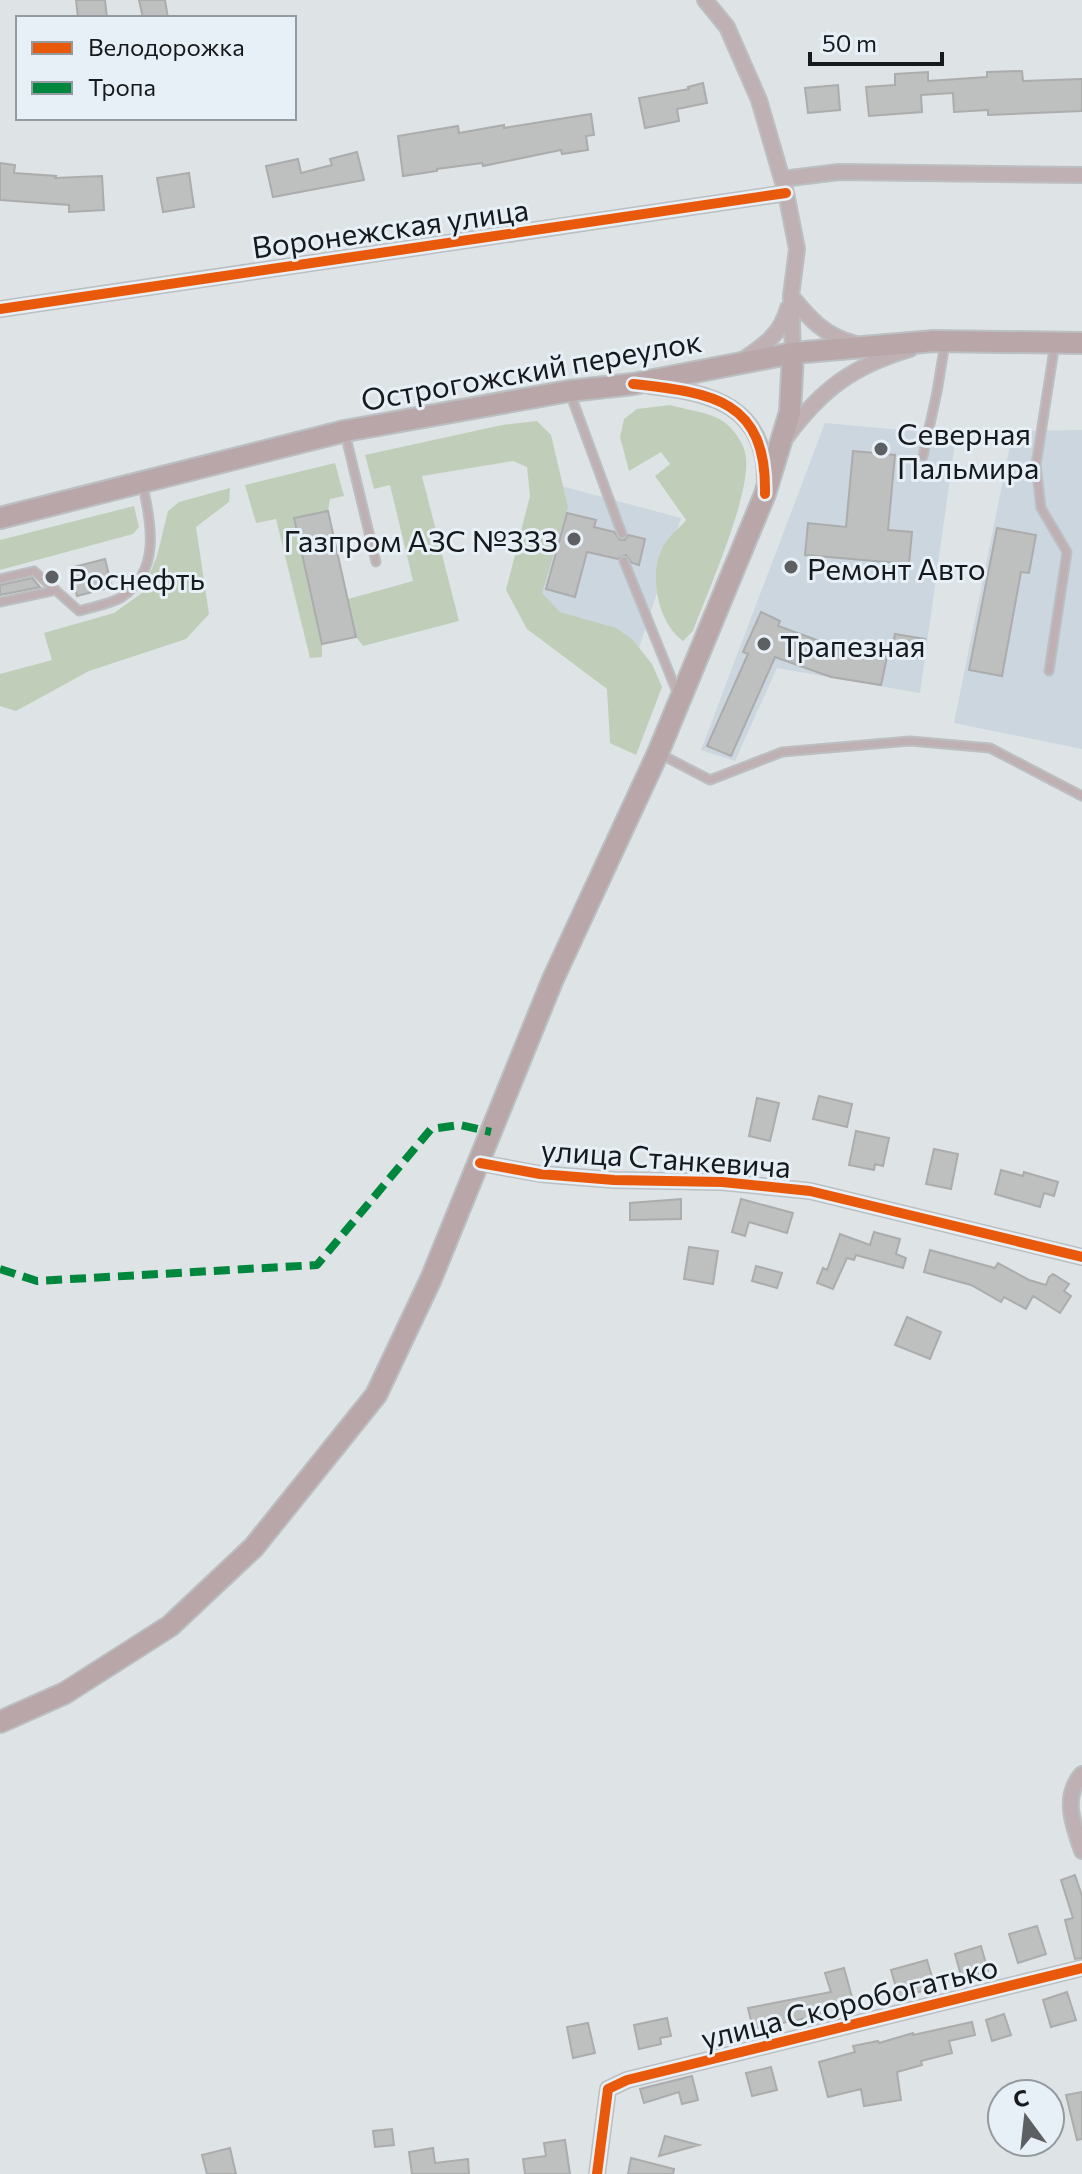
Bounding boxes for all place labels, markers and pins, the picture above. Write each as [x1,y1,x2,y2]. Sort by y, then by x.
place label: Северная Пальмира [897,414,1039,485]
marker: Северная Пальмира [872,440,890,458]
place label: Газпром АЗС №333 [283,521,558,558]
marker: Газпром АЗС №333 [565,530,583,548]
place label: Ремонт Авто [807,549,986,586]
marker: Ремонт Авто [782,558,800,576]
place label: Роснефть [68,559,205,596]
marker: Роснефть [43,568,61,586]
place label: Трапезная [780,626,926,663]
marker: Трапезная [755,635,773,653]

